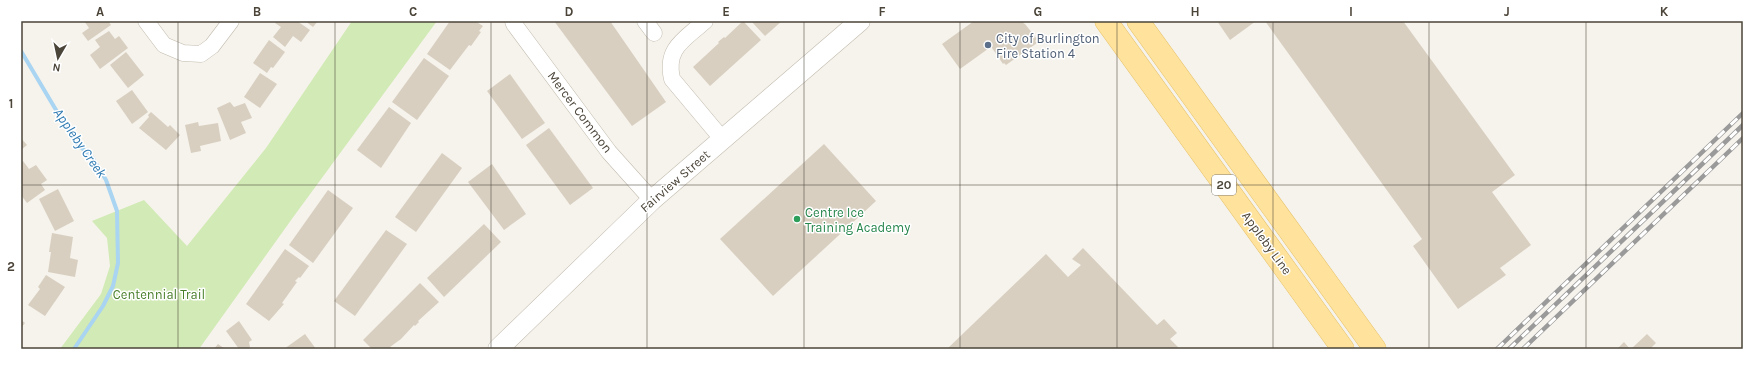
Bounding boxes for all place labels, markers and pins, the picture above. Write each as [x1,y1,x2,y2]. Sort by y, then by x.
place label: City of Burlington Fire Station 4 [996,31,1100,61]
marker: City of Burlington Fire Station 4 [983,40,993,50]
place label: Centre Ice Training Academy [805,205,910,235]
marker: Centre Ice Training Academy [792,214,802,224]

